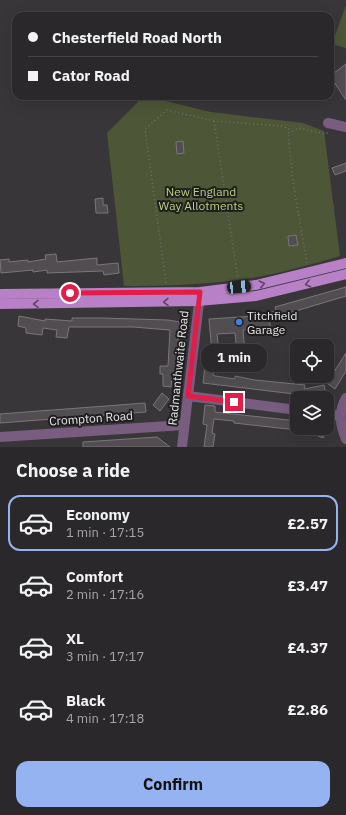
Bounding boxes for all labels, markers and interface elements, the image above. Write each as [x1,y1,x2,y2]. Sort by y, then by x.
text: Chesterfield Road North [52,28,222,47]
text: Cator Road [52,66,130,85]
park label: New England Way Allotments [159,184,244,213]
one-way arrow [305,279,312,287]
car [226,280,252,294]
one-way arrow [259,280,266,288]
route start [61,284,79,302]
one-way arrow [163,298,169,306]
one-way arrow [33,300,39,308]
place label: Titchfield Garage [247,308,298,337]
street label: Radmanthwaite Road [165,310,191,426]
marker: Titchfield Garage [234,317,244,327]
map controls [290,339,334,435]
button: locate [290,339,334,383]
callout: 1 min [201,344,267,372]
text: 1 min [217,349,251,366]
button: layers [290,391,334,435]
route end [225,393,243,411]
street label: Crompton Road [49,408,133,428]
text: Choose a ride [16,459,130,482]
icon: car [18,505,54,541]
text: Economy [66,505,130,524]
text: £2.57 [288,514,328,533]
text: 1 min · 17:15 [66,524,144,541]
icon: car [18,567,54,603]
text: Comfort [66,567,123,586]
text: £3.47 [288,576,328,595]
text: 2 min · 17:16 [66,586,144,603]
icon: car [18,629,54,665]
text: XL [66,629,84,648]
text: £4.37 [288,638,328,657]
text: 3 min · 17:17 [66,648,144,665]
icon: car [18,691,54,727]
text: Black [66,691,106,710]
text: £2.86 [288,700,328,719]
text: 4 min · 17:18 [66,710,144,727]
button: Confirm [16,761,330,807]

